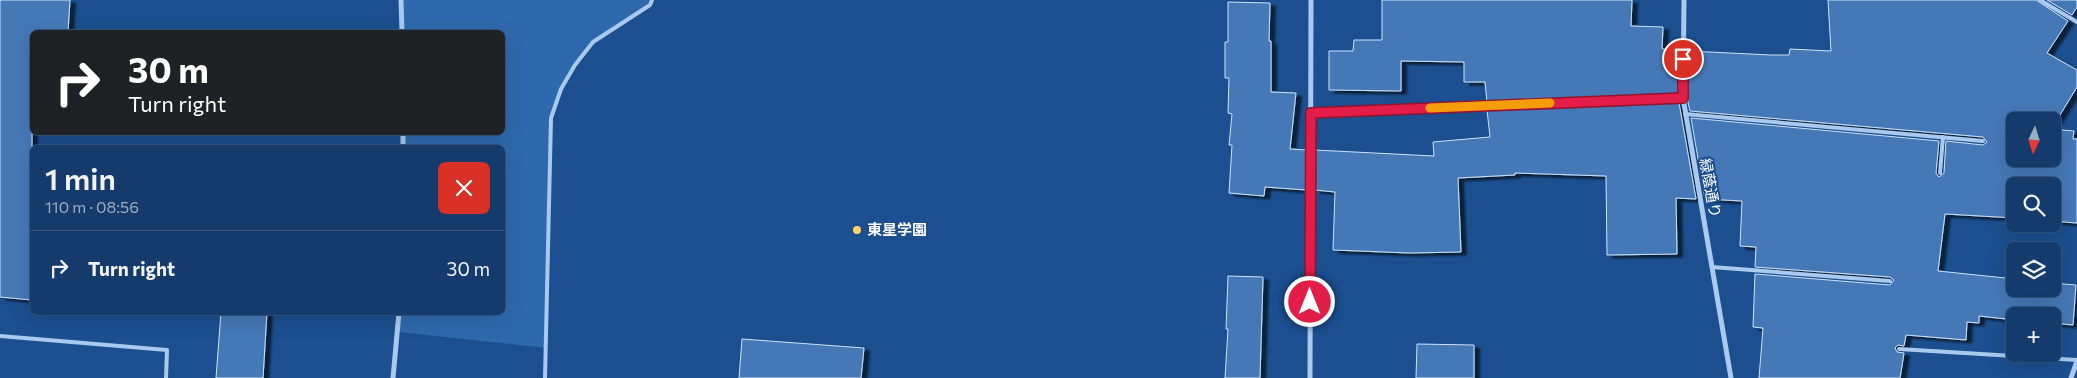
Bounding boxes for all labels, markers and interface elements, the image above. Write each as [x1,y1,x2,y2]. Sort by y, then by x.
pin [1662,38,1704,80]
icon: arrive [1669,45,1697,73]
text: 30 m [128,47,209,90]
icon: right [45,50,110,115]
text: Turn right [128,90,226,117]
north arrow [2006,112,2061,168]
map controls [2006,112,2061,362]
street label: 緑蔭通り [1697,157,1725,219]
text: 1 min [45,159,116,196]
button: close [438,162,490,214]
button: search [2006,177,2061,232]
text: 110 m · 08:56 [45,197,139,216]
place label: 東星学園 [867,220,927,238]
marker: 東星学園 [851,224,863,236]
button: layers [2006,242,2061,297]
icon: right [45,254,73,282]
text: Turn right [88,257,175,280]
text: 30 m [447,257,490,280]
position arrow [1283,275,1335,327]
button: + [2006,307,2061,362]

